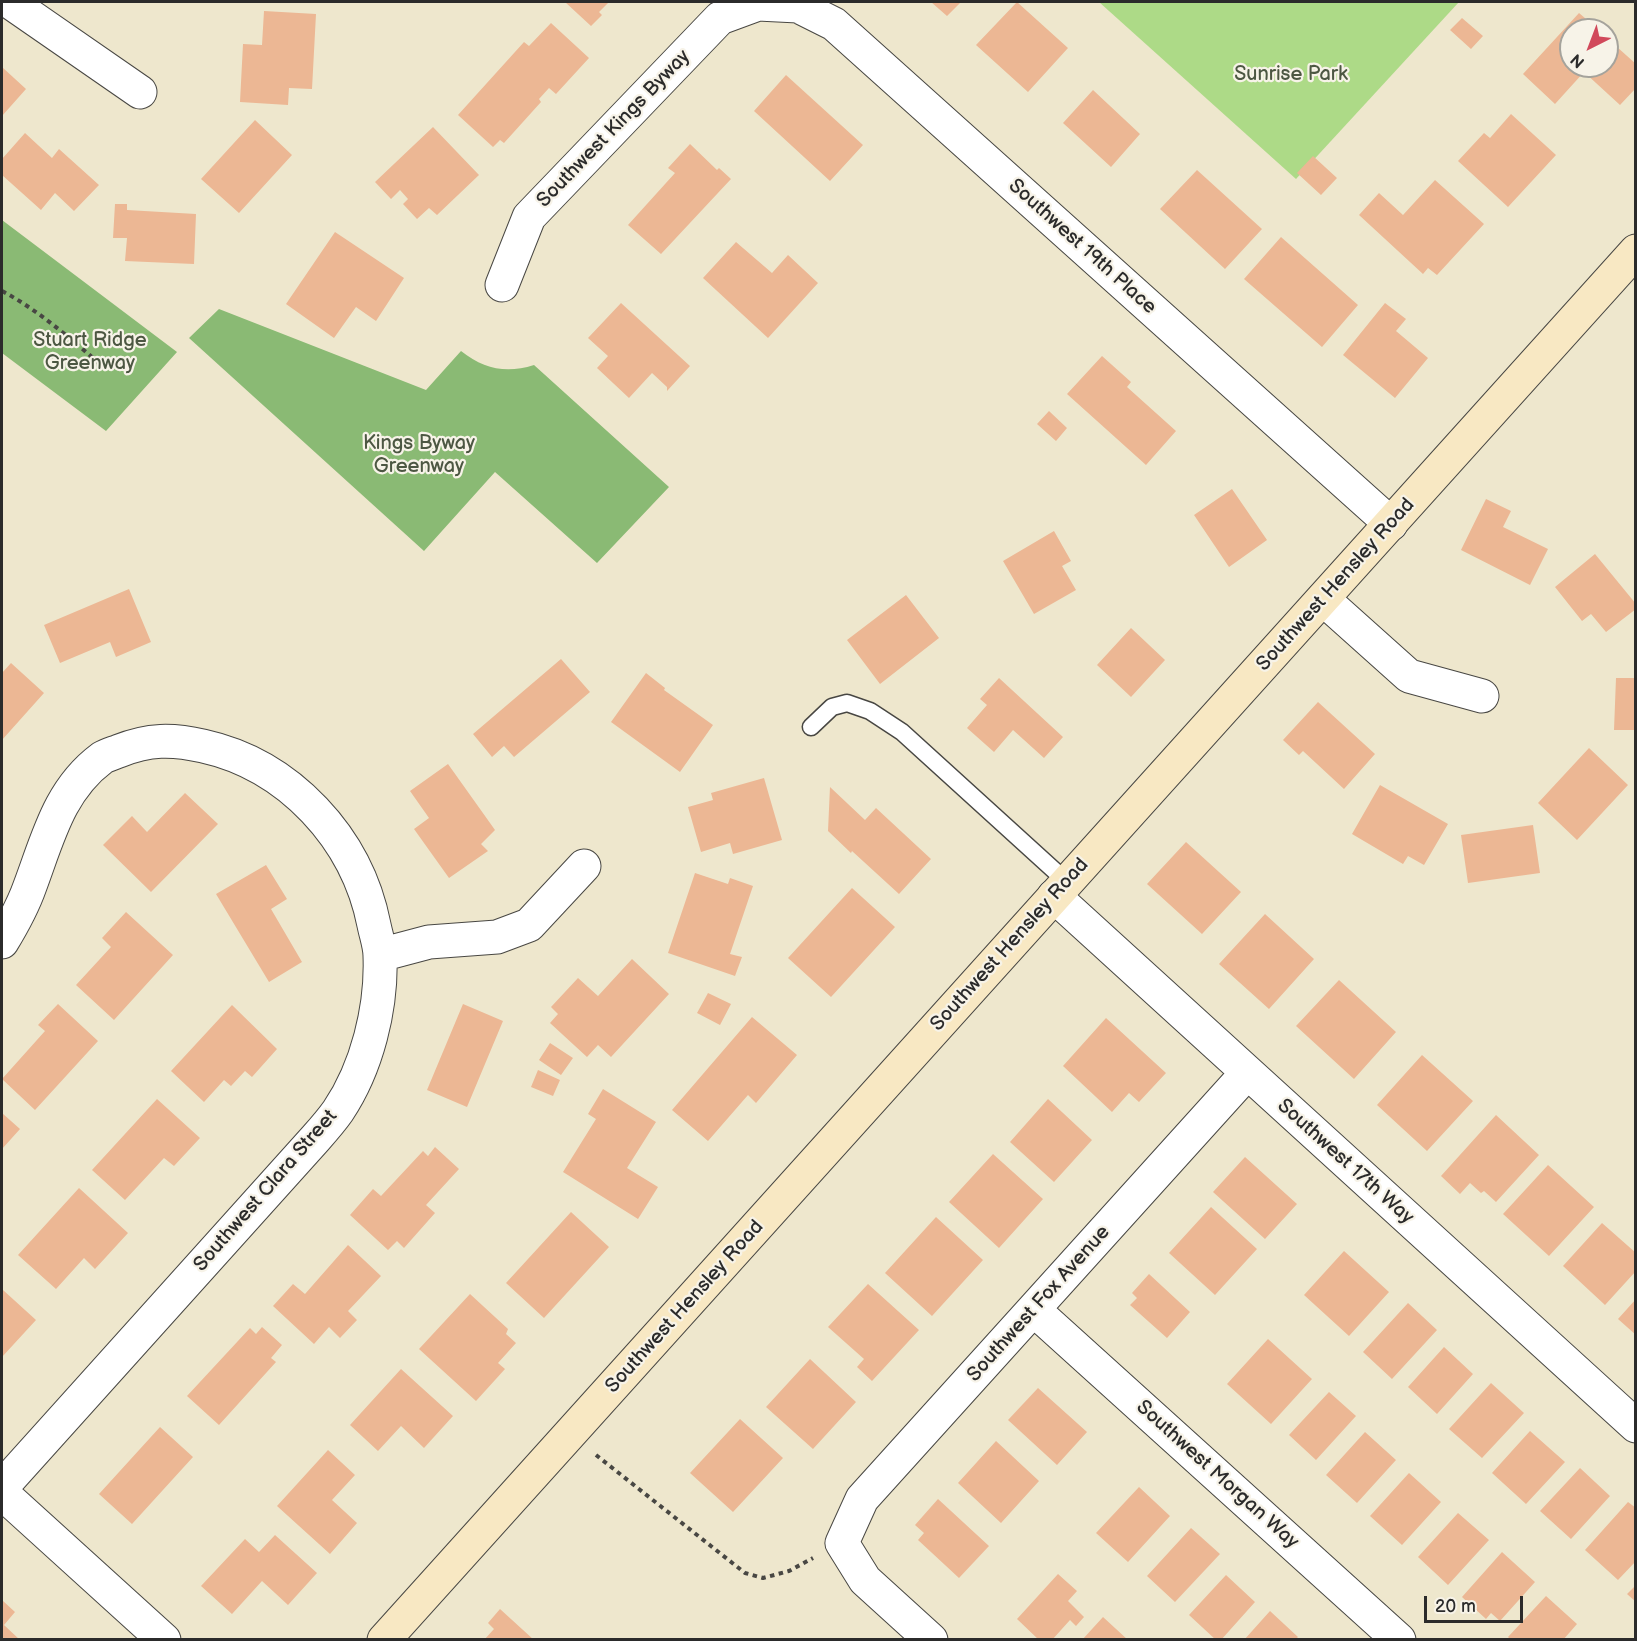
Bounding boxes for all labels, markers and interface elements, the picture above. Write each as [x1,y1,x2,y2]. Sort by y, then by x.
north arrow [1559,18,1619,78]
street label: Southwest Kings Byway [532,45,696,213]
text: N [1567,49,1589,71]
park label: Sunrise Park [1234,63,1348,87]
street label: Southwest 19th Place [1003,174,1161,320]
park label: Stuart Ridge Greenway [33,329,147,376]
park label: Kings Byway Greenway [363,432,475,479]
street label: Southwest Hensley Road [1252,494,1420,676]
street label: Southwest Hensley Road [926,854,1094,1036]
street label: Southwest 17th Way [1272,1094,1418,1230]
street label: Southwest Clara Street [189,1105,343,1277]
street label: Southwest Hensley Road [601,1216,769,1398]
street label: Southwest Fox Avenue [963,1221,1115,1387]
street label: Southwest Morgan Way [1131,1396,1303,1554]
scale bar [1427,1584,1526,1622]
text: 20 m [1435,1596,1476,1617]

